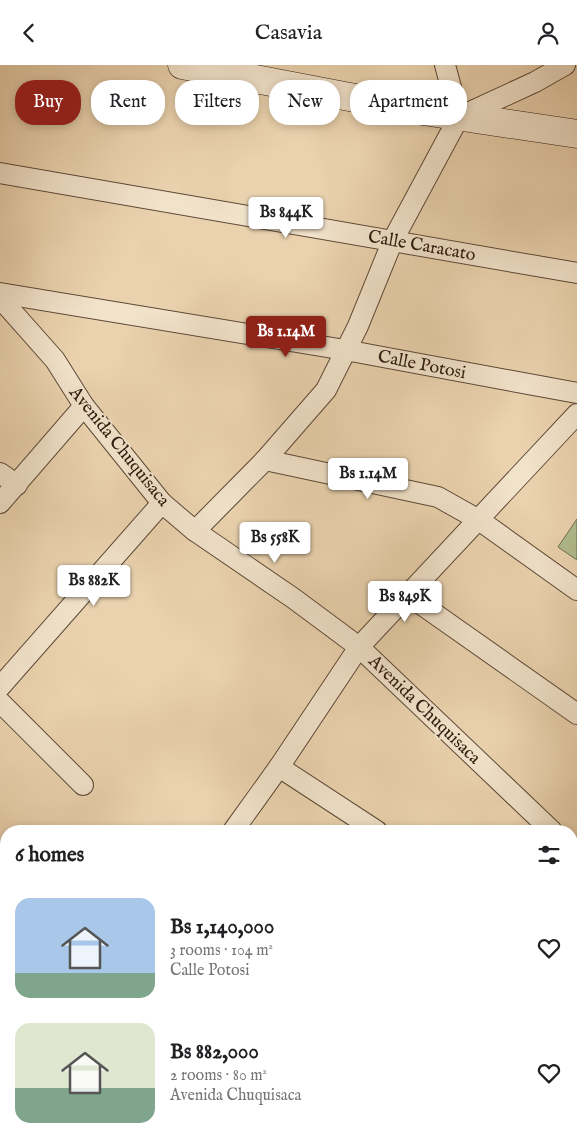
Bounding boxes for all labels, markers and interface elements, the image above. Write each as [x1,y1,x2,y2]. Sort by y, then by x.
icon: back [15,19,43,47]
text: Casavia [255,19,322,47]
icon: person [534,19,562,47]
chip: Buy [15,80,81,125]
chip: Rent [91,80,165,125]
chip: Filters [175,80,259,125]
chip: New [269,80,340,125]
chip: Apartment [350,80,467,125]
pin: Bs 844K [240,197,332,239]
text: Bs 844K [259,203,313,223]
street label: Calle Caracato [366,226,478,267]
pin: Bs 1.14M [234,315,338,358]
text: Bs 1.14M [257,322,315,342]
street label: Calle Potosi [376,346,468,385]
street label: Avenida Chuquisaca [63,381,174,512]
pin: Bs 1.14M [316,457,420,500]
text: Bs 1.14M [339,464,397,484]
pin: Bs 558K [229,521,321,564]
text: Bs 558K [250,528,300,548]
pin: Bs 882K [48,565,140,607]
text: Bs 882K [68,571,120,591]
pin: Bs 849K [359,581,451,623]
text: Bs 849K [379,587,431,607]
street label: Avenida Chuquisaca [362,650,485,770]
icon: filters [535,841,563,869]
text: 6 homes [15,842,84,869]
text: Bs 1,140,000 [170,914,274,941]
icon: home [55,918,115,978]
icon: heart [535,934,563,962]
text: 3 rooms · 104 m² [170,941,273,961]
text: Calle Potosi [170,961,249,981]
text: Bs 882,000 [170,1039,259,1066]
icon: home [55,1043,115,1103]
icon: heart [535,1059,563,1087]
text: 2 rooms · 80 m² [170,1066,267,1086]
text: Avenida Chuquisaca [170,1086,301,1106]

